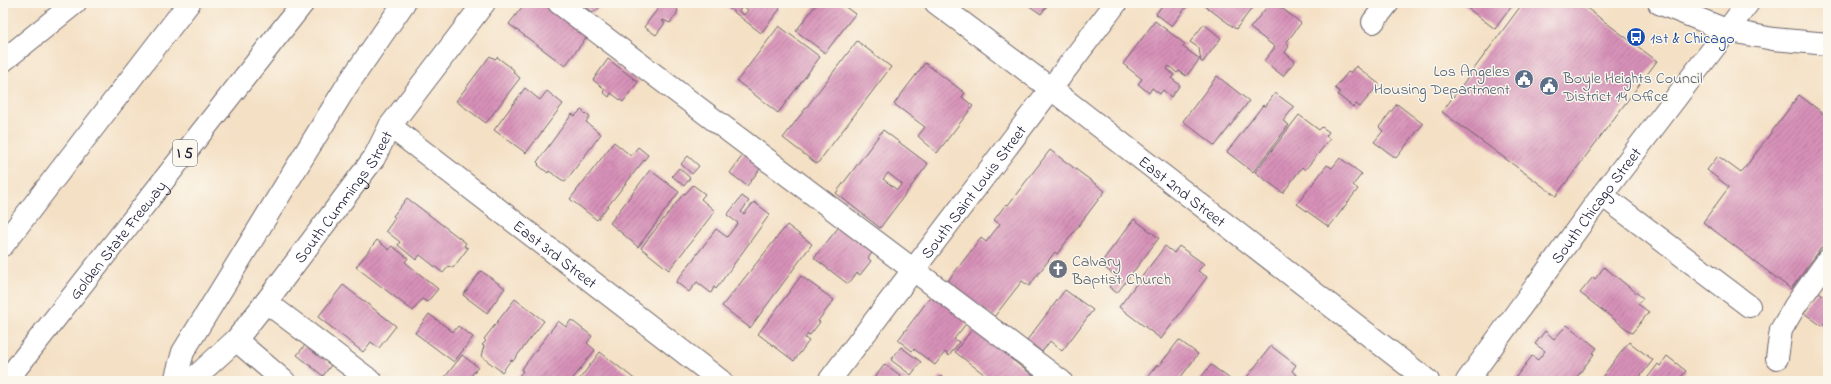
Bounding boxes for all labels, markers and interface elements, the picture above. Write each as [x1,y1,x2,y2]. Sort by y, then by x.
bus stop icon: 1st & Chicago [1625,26,1647,48]
place label: 1st & Chicago [1650,27,1734,51]
place label: Los Angeles Housing Department [1374,60,1511,102]
place label: Boyle Heights Council District 14 Office [1562,67,1703,109]
public building icon: Los Angeles Housing Department [1513,68,1535,90]
public building icon: Boyle Heights Council District 14 Office [1538,75,1560,97]
street label: South Saint Louis Street [916,120,1034,265]
street label: South Cummings Street [289,126,400,269]
road number: I 5 [173,140,197,166]
street label: South Chicago Street [1546,142,1649,269]
street label: East 2nd Street [1132,151,1231,234]
street label: Golden State Freeway [64,176,173,306]
street label: East 3rd Street [507,215,602,296]
place label: Calvary Baptist Church [1071,250,1171,292]
church icon: Calvary Baptist Church [1047,258,1069,280]

